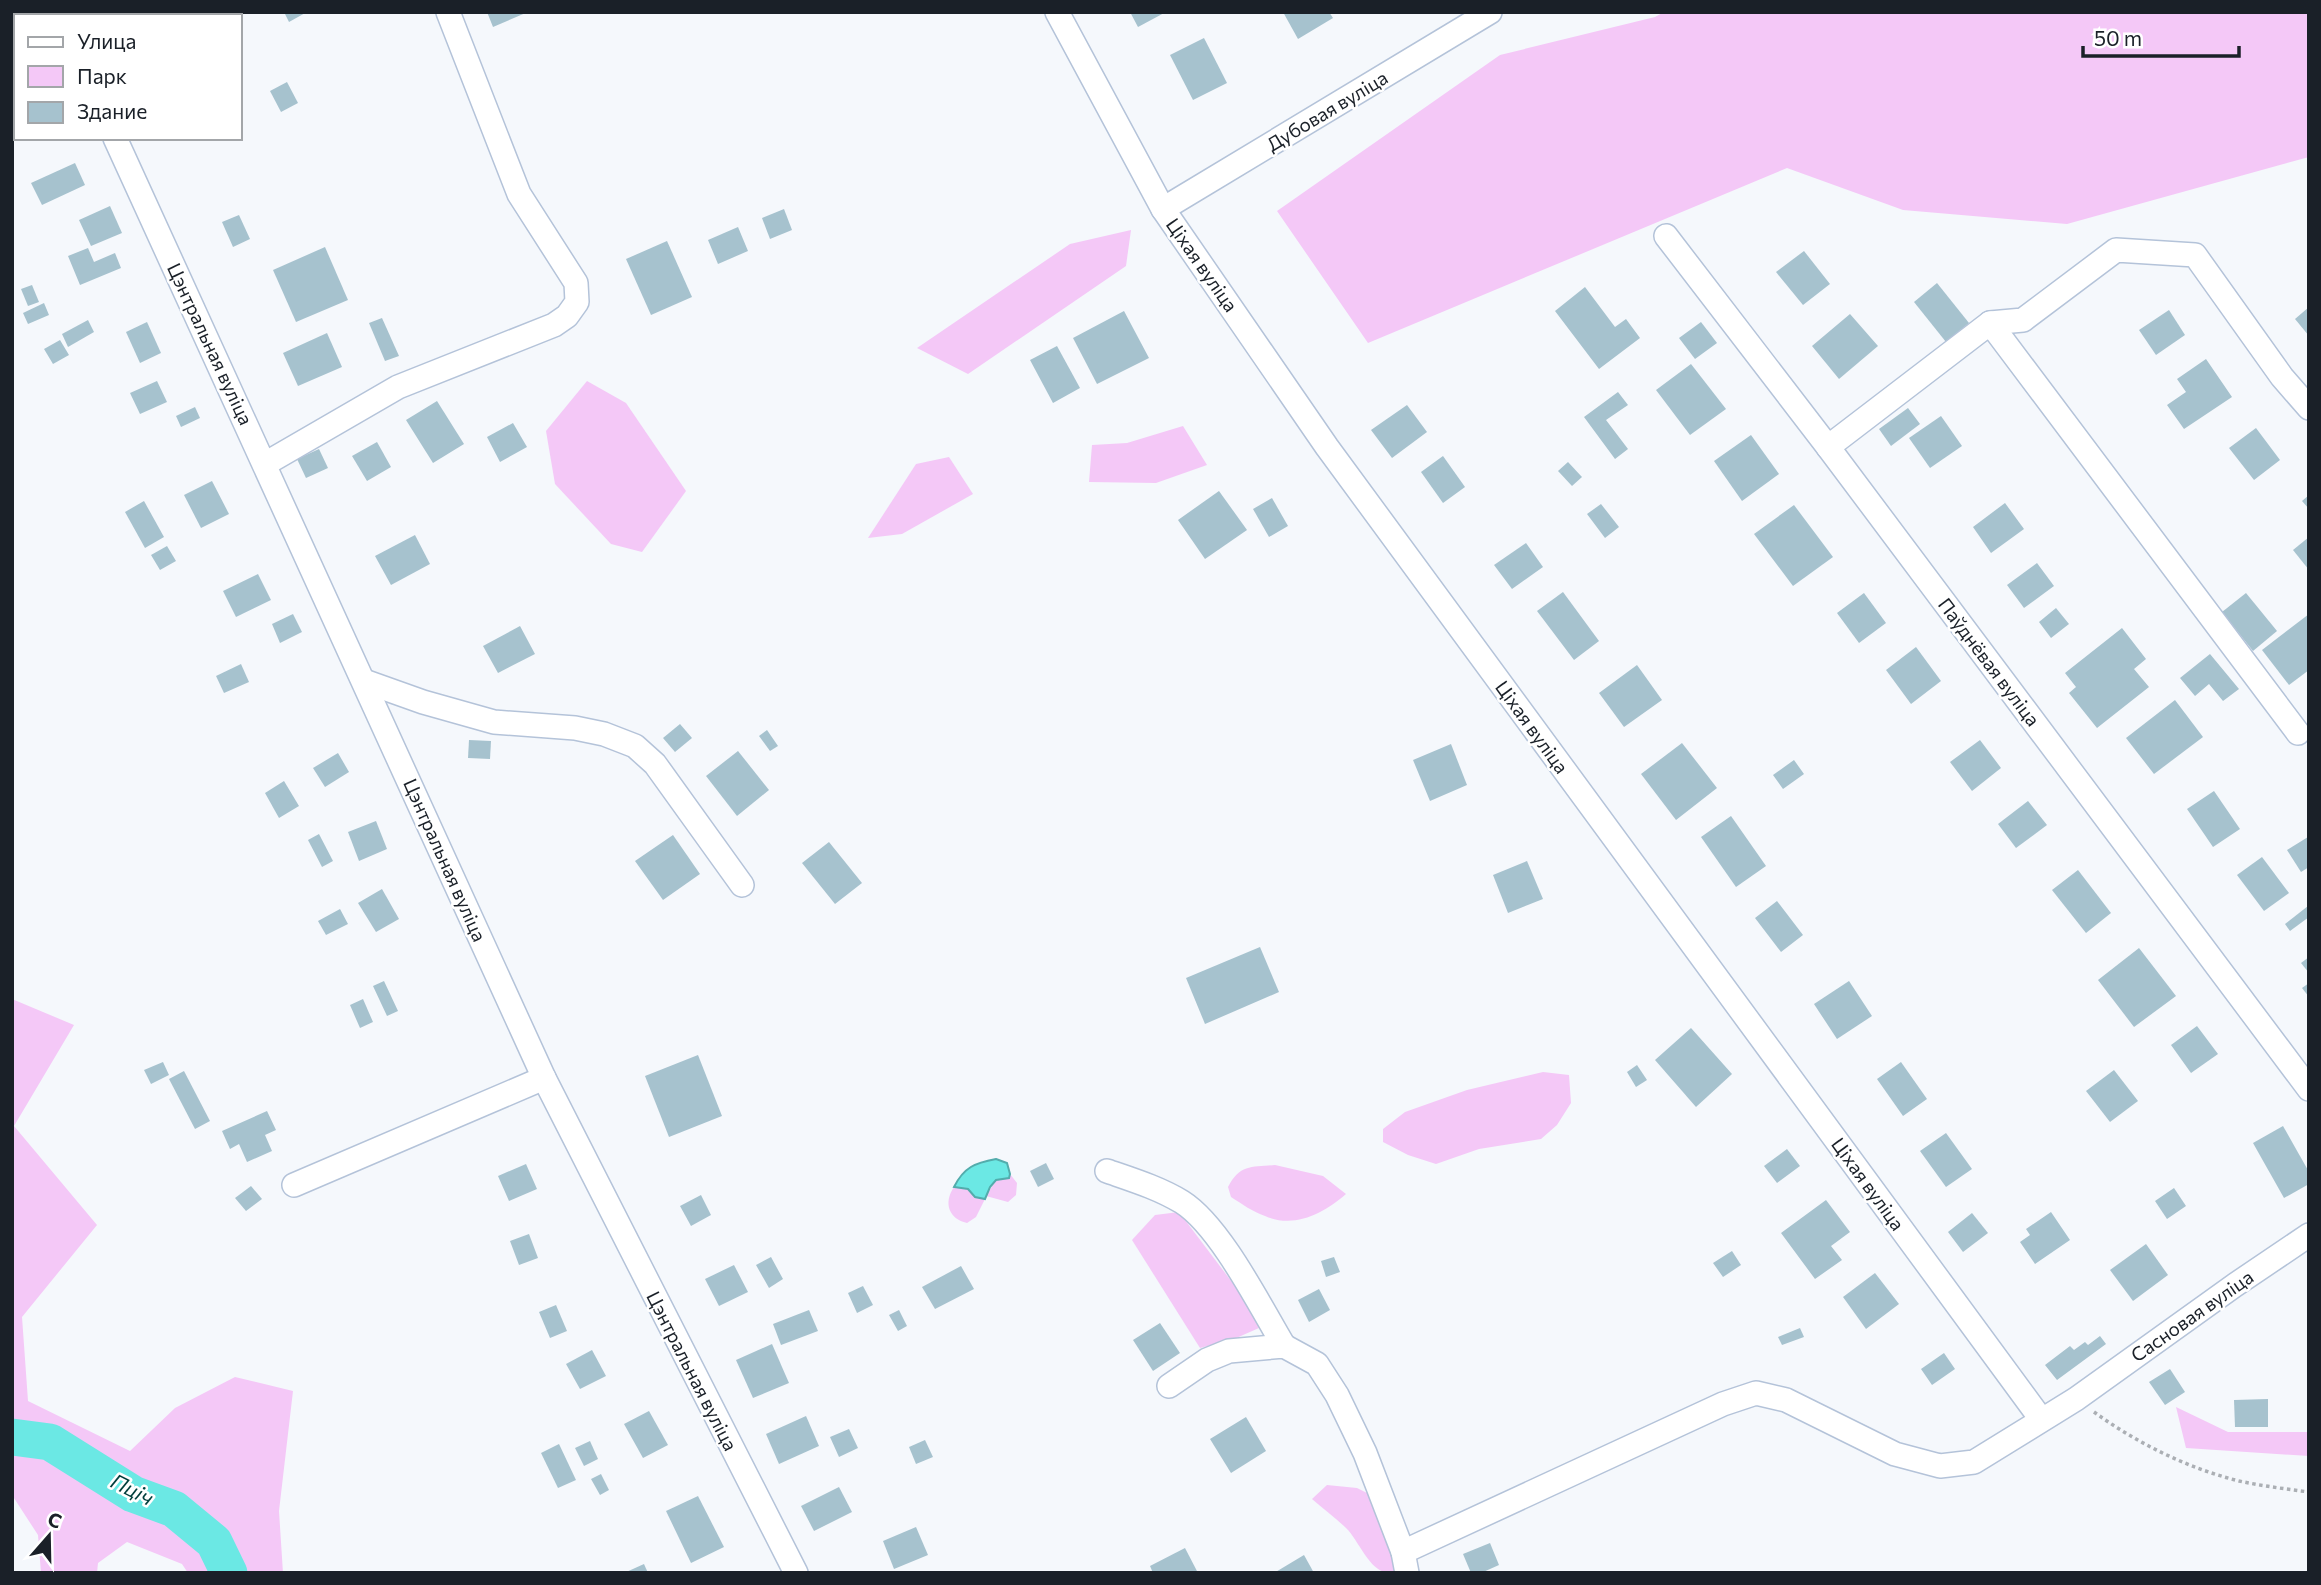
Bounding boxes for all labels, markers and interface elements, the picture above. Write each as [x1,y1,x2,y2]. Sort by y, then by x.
legend [14,14,242,140]
scale bar [2083,14,2239,58]
text: 50 m [2094,25,2142,50]
text: Улица [77,28,136,53]
text: Парк [77,63,127,88]
street label: Дубовая вуліца [1262,65,1391,156]
text: Здание [77,98,147,123]
street label: Ціхая вуліца [1162,213,1243,316]
street label: Цэнтральная вуліца [163,259,258,428]
street label: Паўднёвая вуліца [1934,593,2045,730]
street label: Ціхая вуліца [1491,676,1574,778]
street label: Цэнтральная вуліца [399,775,492,945]
street label: Ціхая вуліца [1827,1133,1910,1235]
street label: Сасновая вуліца [2126,1265,2257,1366]
street label: Цэнтральная вуліца [642,1287,743,1454]
water label: Пціч [107,1467,158,1510]
north arrow [14,1501,84,1571]
text: С [45,1507,65,1533]

